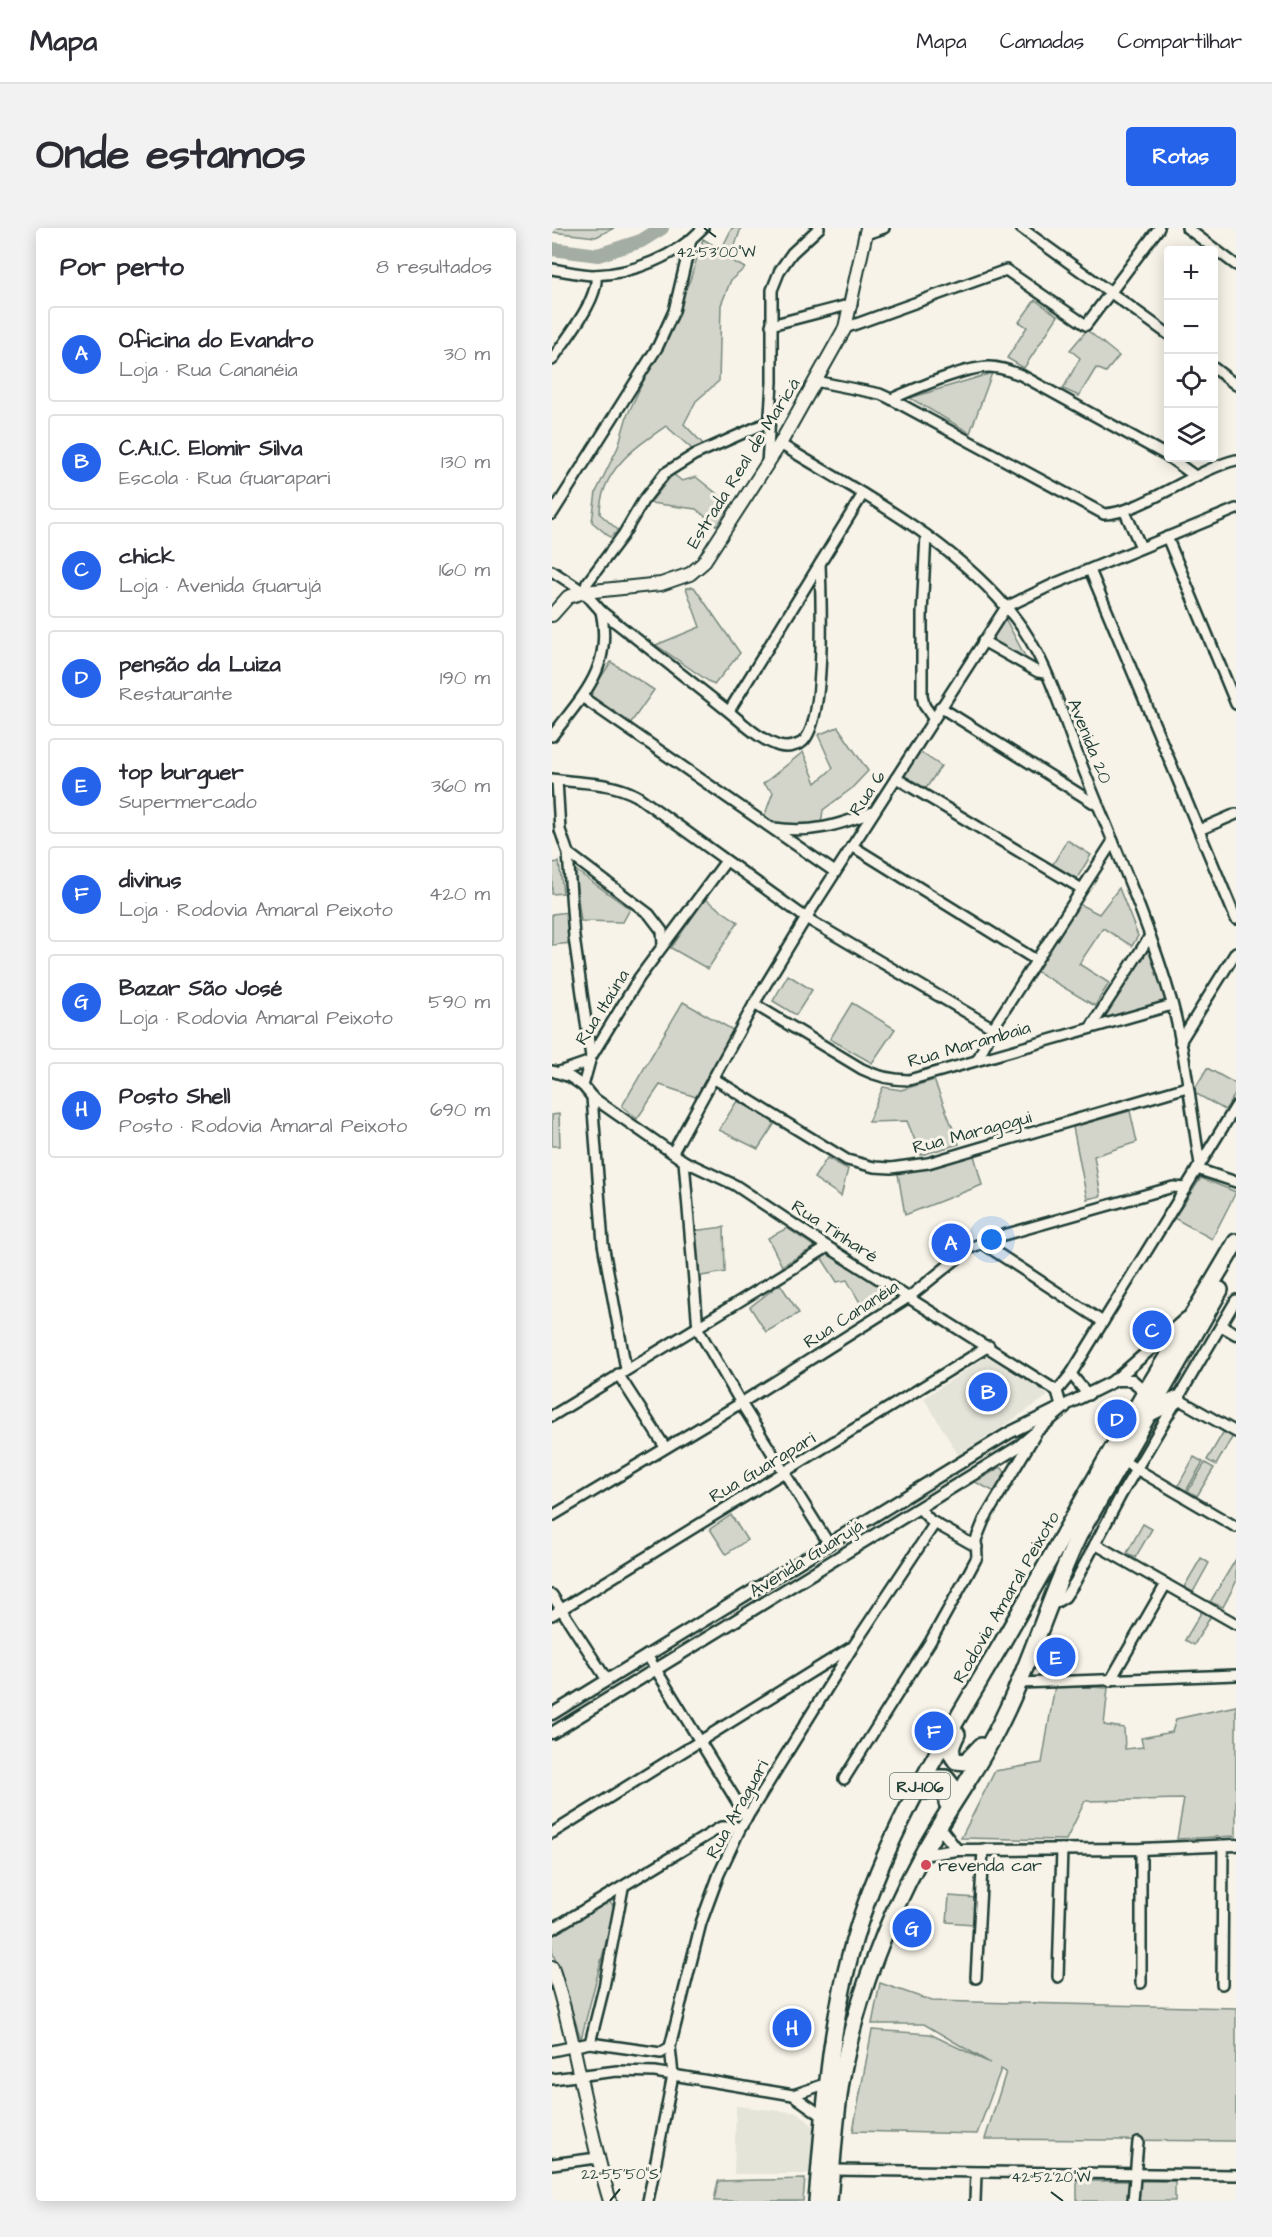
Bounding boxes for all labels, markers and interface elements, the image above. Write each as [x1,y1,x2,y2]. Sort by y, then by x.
text: Mapa [30,22,97,61]
text: Mapa [916,27,967,56]
text: Camadas [1000,27,1084,56]
text: Compartilhar [1117,27,1242,56]
text: Onde estamos [36,127,306,185]
button: Rotas [1126,127,1236,186]
text: 42°53'00"W [676,242,756,263]
map controls [1164,246,1218,462]
button: + [1164,246,1218,300]
text: Por perto [60,249,184,285]
text: 8 resultados [376,253,492,281]
button: − [1164,300,1218,354]
text: Oficina do Evandro [119,325,313,356]
text: A [75,340,88,368]
text: 30 m [444,340,490,368]
button: locate [1164,354,1218,408]
text: Loja · Rua Cananéia [119,356,298,384]
street label: Estrada Real de Maricá [681,373,806,553]
button: layers [1164,408,1218,462]
text: C.A.I.C. Elomir Silva [119,433,303,464]
text: B [74,448,89,476]
text: 130 m [441,448,490,476]
text: Escola · Rua Guarapari [119,464,330,492]
text: chick [119,541,175,572]
text: C [74,556,89,584]
text: 160 m [439,556,490,584]
text: Loja · Avenida Guarujá [119,572,321,600]
text: pensão da Luiza [119,649,281,680]
text: D [75,664,88,692]
text: 190 m [440,664,490,692]
text: Restaurante [119,680,233,708]
street label: Avenida 20 [1061,695,1118,787]
text: top burguer [119,757,244,788]
street label: Rua 6 [843,766,891,821]
text: E [76,772,87,800]
text: 360 m [431,772,490,800]
text: Supermercado [119,788,257,816]
text: divinus [119,865,182,896]
text: F [75,880,88,908]
text: 420 m [429,880,490,908]
text: Loja · Rodovia Amaral Peixoto [119,896,393,924]
street label: Rua Itaúna [569,965,635,1050]
text: Bazar São José [119,973,282,1004]
text: G [75,988,88,1016]
text: 590 m [428,988,490,1016]
text: Loja · Rodovia Amaral Peixoto [119,1004,393,1032]
street label: Rua Marambaia [905,1015,1033,1074]
text: Posto Shell [119,1081,230,1112]
text: H [75,1096,88,1124]
text: 690 m [430,1096,490,1124]
street label: Rua Maragogui [910,1105,1035,1161]
text: Posto · Rodovia Amaral Peixoto [119,1112,407,1140]
street label: Rua Tinharé [786,1194,883,1269]
pin: A [932,1220,970,1266]
your location [977,1225,1006,1254]
street label: Rua Cananéia [799,1274,904,1355]
pin: C [1132,1308,1172,1352]
pin: B [968,1370,1008,1414]
pin: D [1098,1396,1136,1442]
street label: Rua Guarapari [704,1426,820,1509]
street label: Rodovia Amaral Peixoto [947,1507,1066,1688]
street label: Avenida Guarujá [744,1513,868,1604]
pin: E [1036,1634,1076,1680]
pin: F [914,1708,953,1754]
street label: Rua Araguari [700,1755,776,1864]
road number: RJ-106 [890,1773,950,1799]
place label: revenda car [938,1853,1042,1878]
marker: revenda car [919,1858,933,1872]
pin: G [892,1906,932,1950]
pin: H [772,2006,812,2050]
text: 22°55'50"S [581,2164,659,2185]
text: 42°52'20"W [1011,2167,1091,2188]

